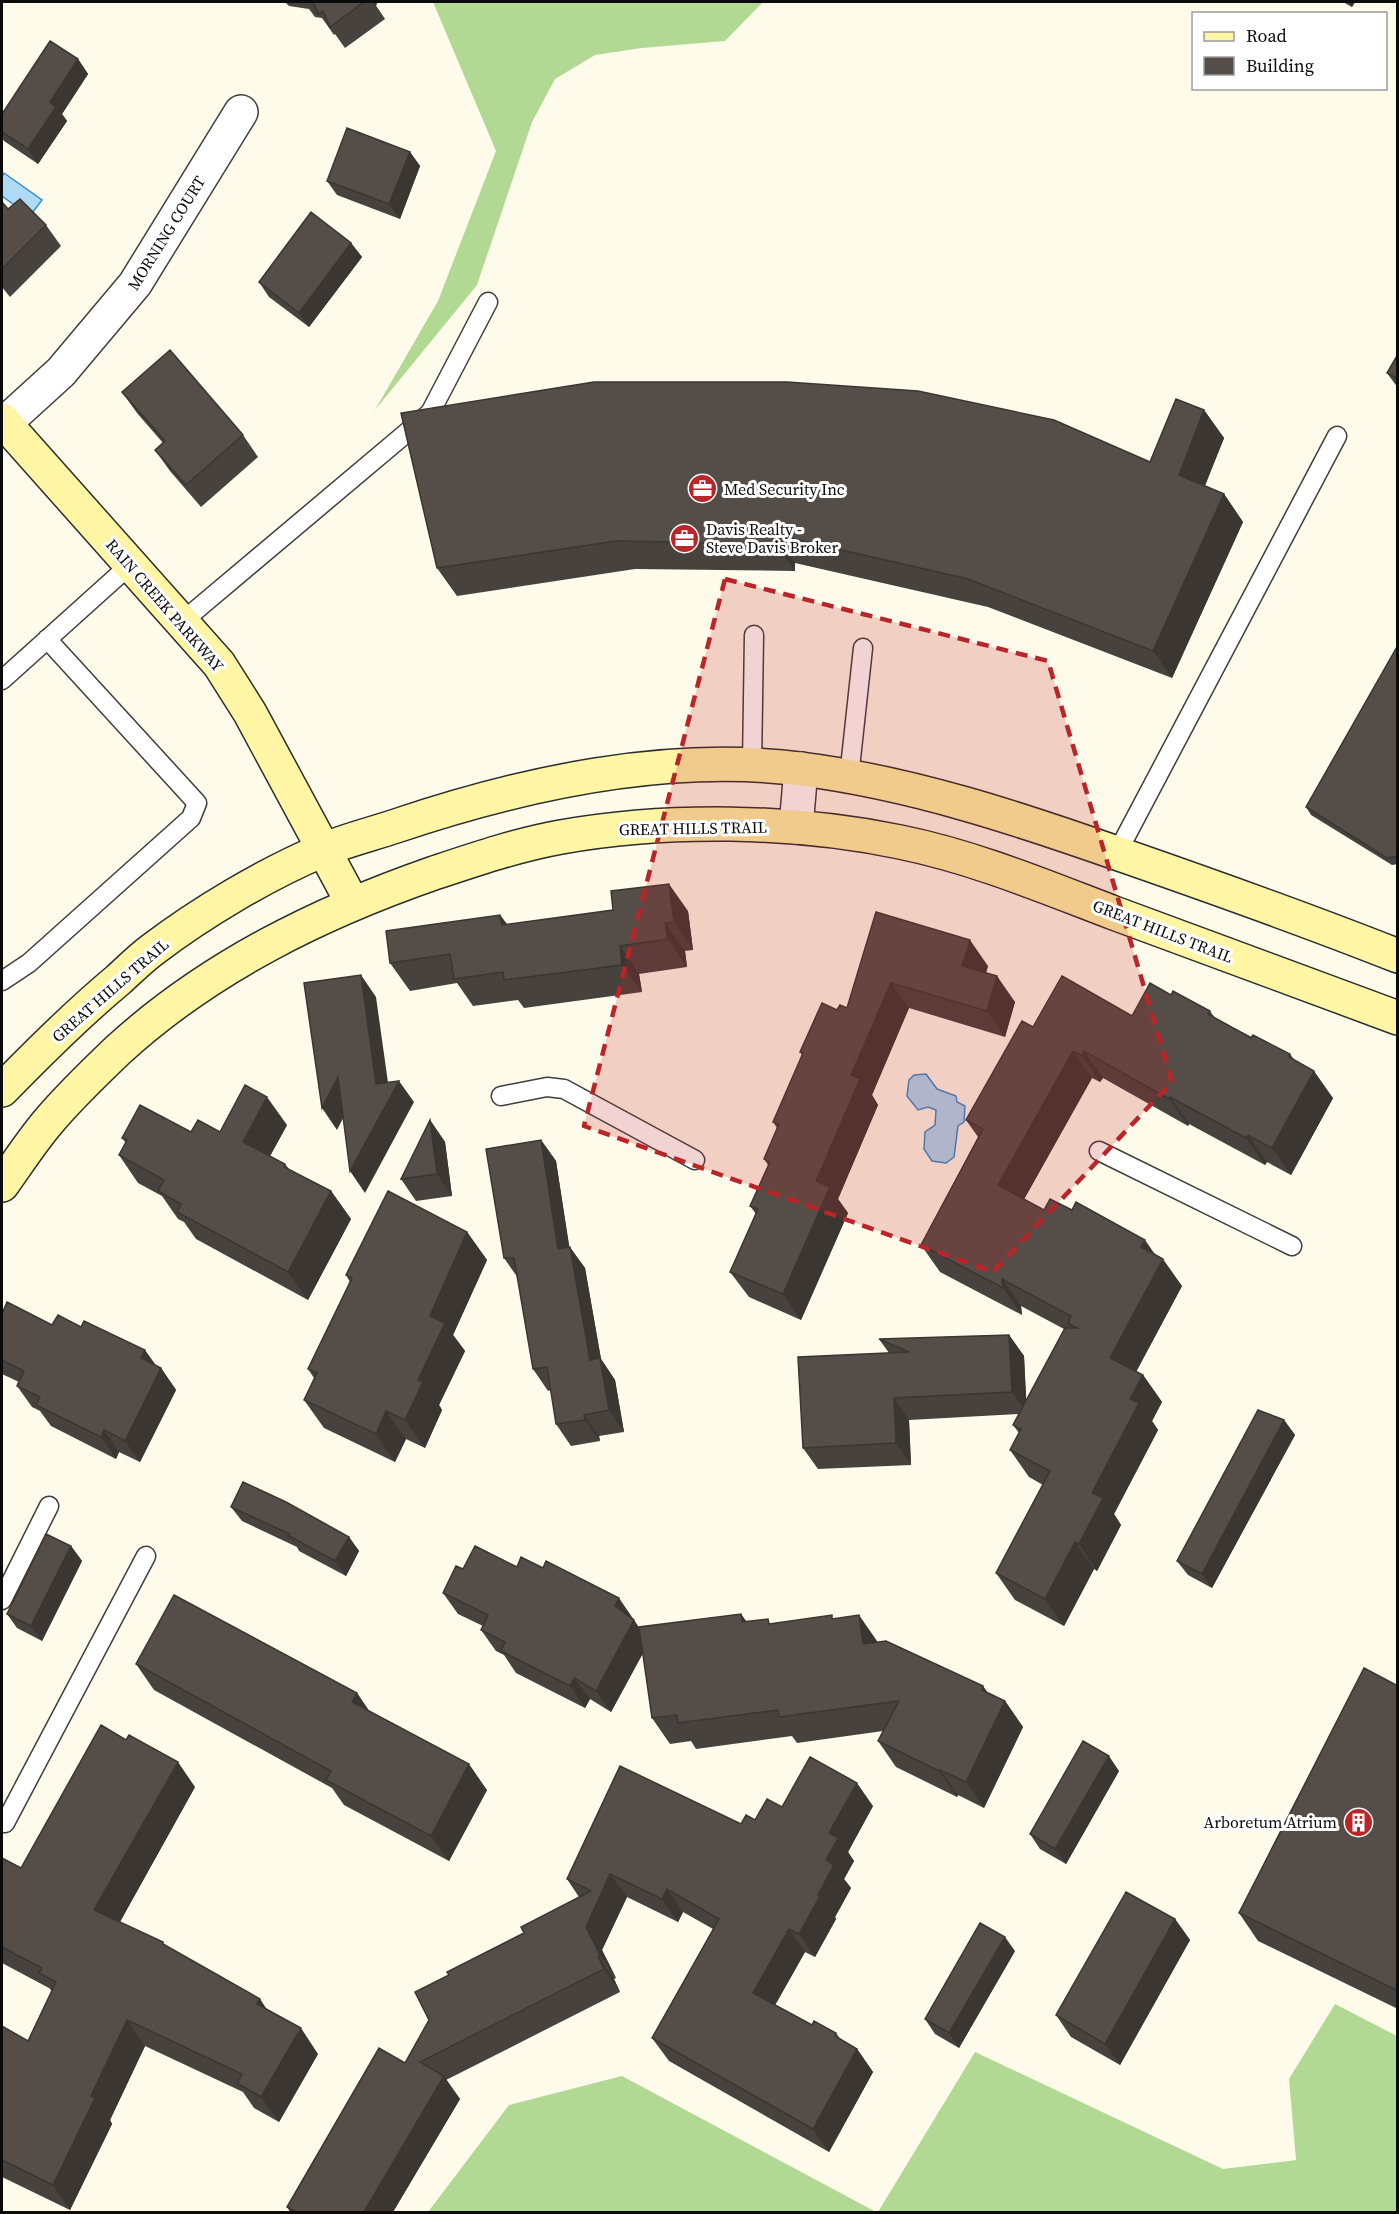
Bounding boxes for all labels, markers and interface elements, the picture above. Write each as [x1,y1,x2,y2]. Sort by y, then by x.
legend [1192,12,1387,90]
text: Road [1246,23,1287,48]
text: Building [1246,53,1314,78]
street label: MORNING COURT [122,171,210,294]
office icon: Med Security Inc [687,473,719,505]
place label: Med Security Inc [724,478,845,500]
place label: Davis Realty - Steve Davis Broker [706,518,838,558]
office icon: Davis Realty - Steve Davis Broker [669,522,701,554]
street label: RAIN CREEK PARKWAY [101,534,229,676]
street label: GREAT HILLS TRAIL [619,816,767,840]
street label: GREAT HILLS TRAIL [1090,894,1236,968]
street label: GREAT HILLS TRAIL [47,933,173,1047]
building icon: Arboretum Atrium [1342,1806,1374,1838]
place label: Arboretum Atrium [1204,1811,1337,1833]

